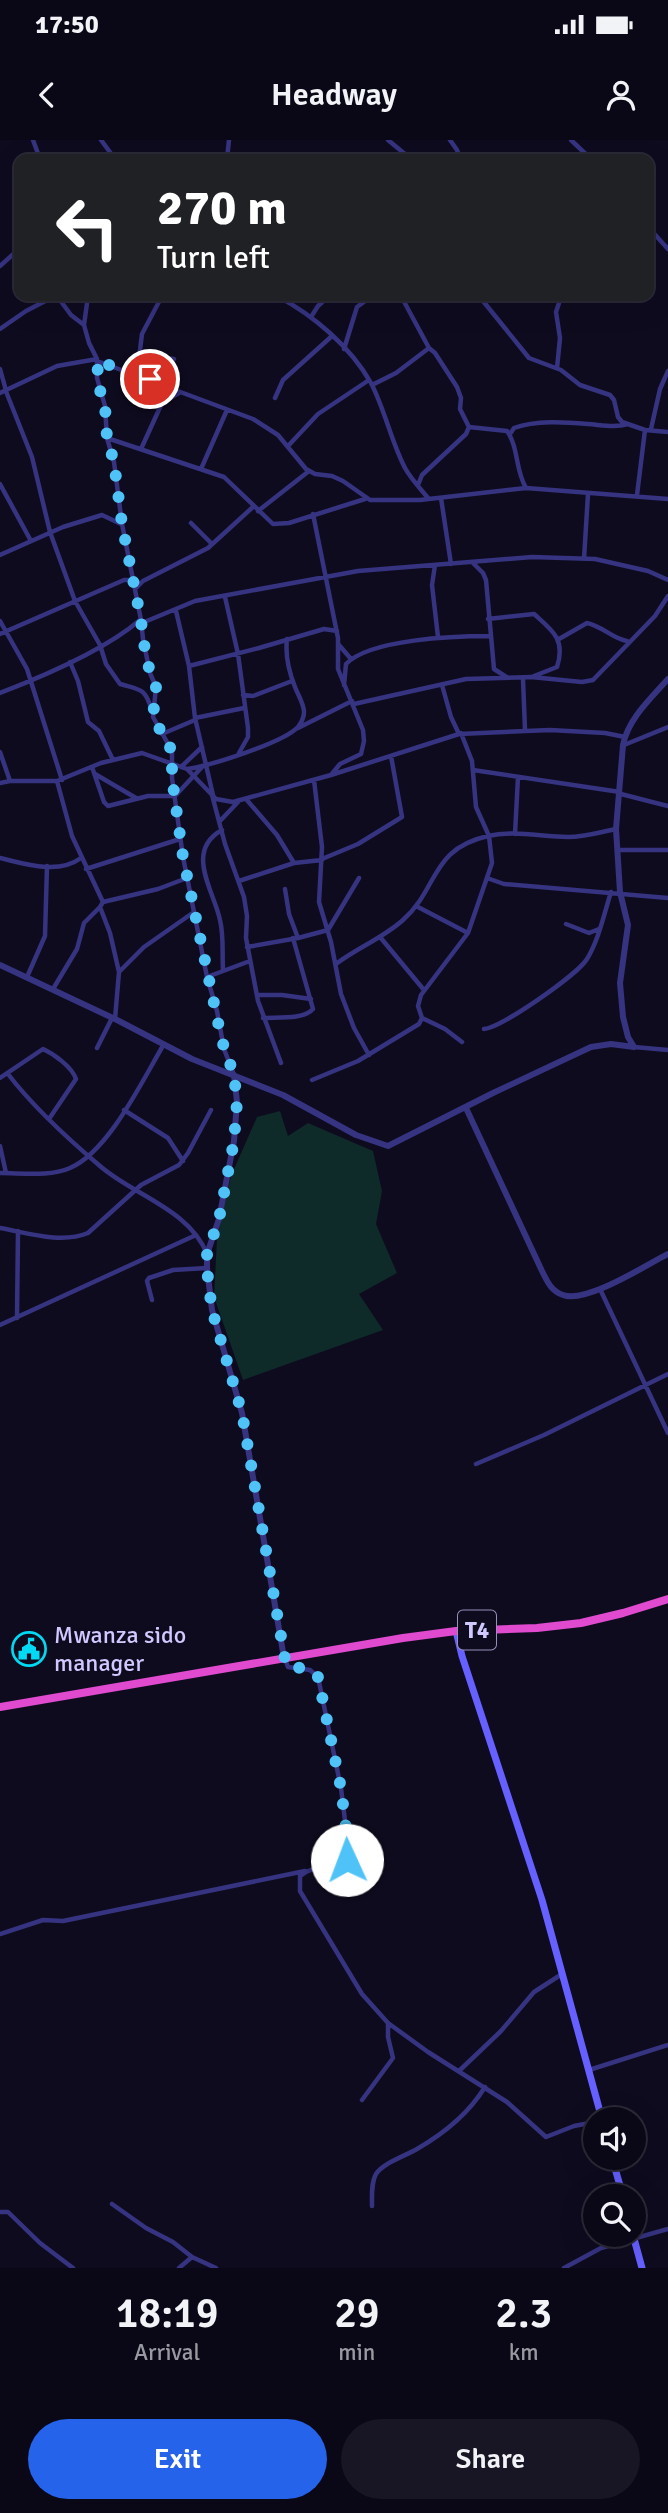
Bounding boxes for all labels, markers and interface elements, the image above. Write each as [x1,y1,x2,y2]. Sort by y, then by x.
text: 17:50 [35,9,99,41]
text: Headway [271,75,397,114]
icon: back [28,76,66,114]
icon: person [602,76,640,114]
text: 270 m [157,178,287,238]
icon: left [42,182,133,273]
text: Turn left [157,238,270,277]
pin [120,349,180,409]
icon: arrive [131,360,169,398]
road number: T4 [458,1610,496,1650]
place label: Mwanza sido manager [54,1620,186,1678]
public building icon: Mwanza sido manager [10,1630,48,1668]
position arrow [310,1823,384,1897]
map controls [583,2107,646,2247]
button: sound [583,2107,646,2170]
button: search [583,2184,646,2247]
text: 18:19 [116,2288,218,2339]
text: 29 [334,2288,380,2339]
text: 2.3 [495,2288,552,2339]
text: Arrival [134,2338,200,2367]
text: min [338,2338,375,2367]
text: km [509,2338,539,2367]
button: Exit [28,2419,327,2499]
button: Share [341,2419,640,2499]

